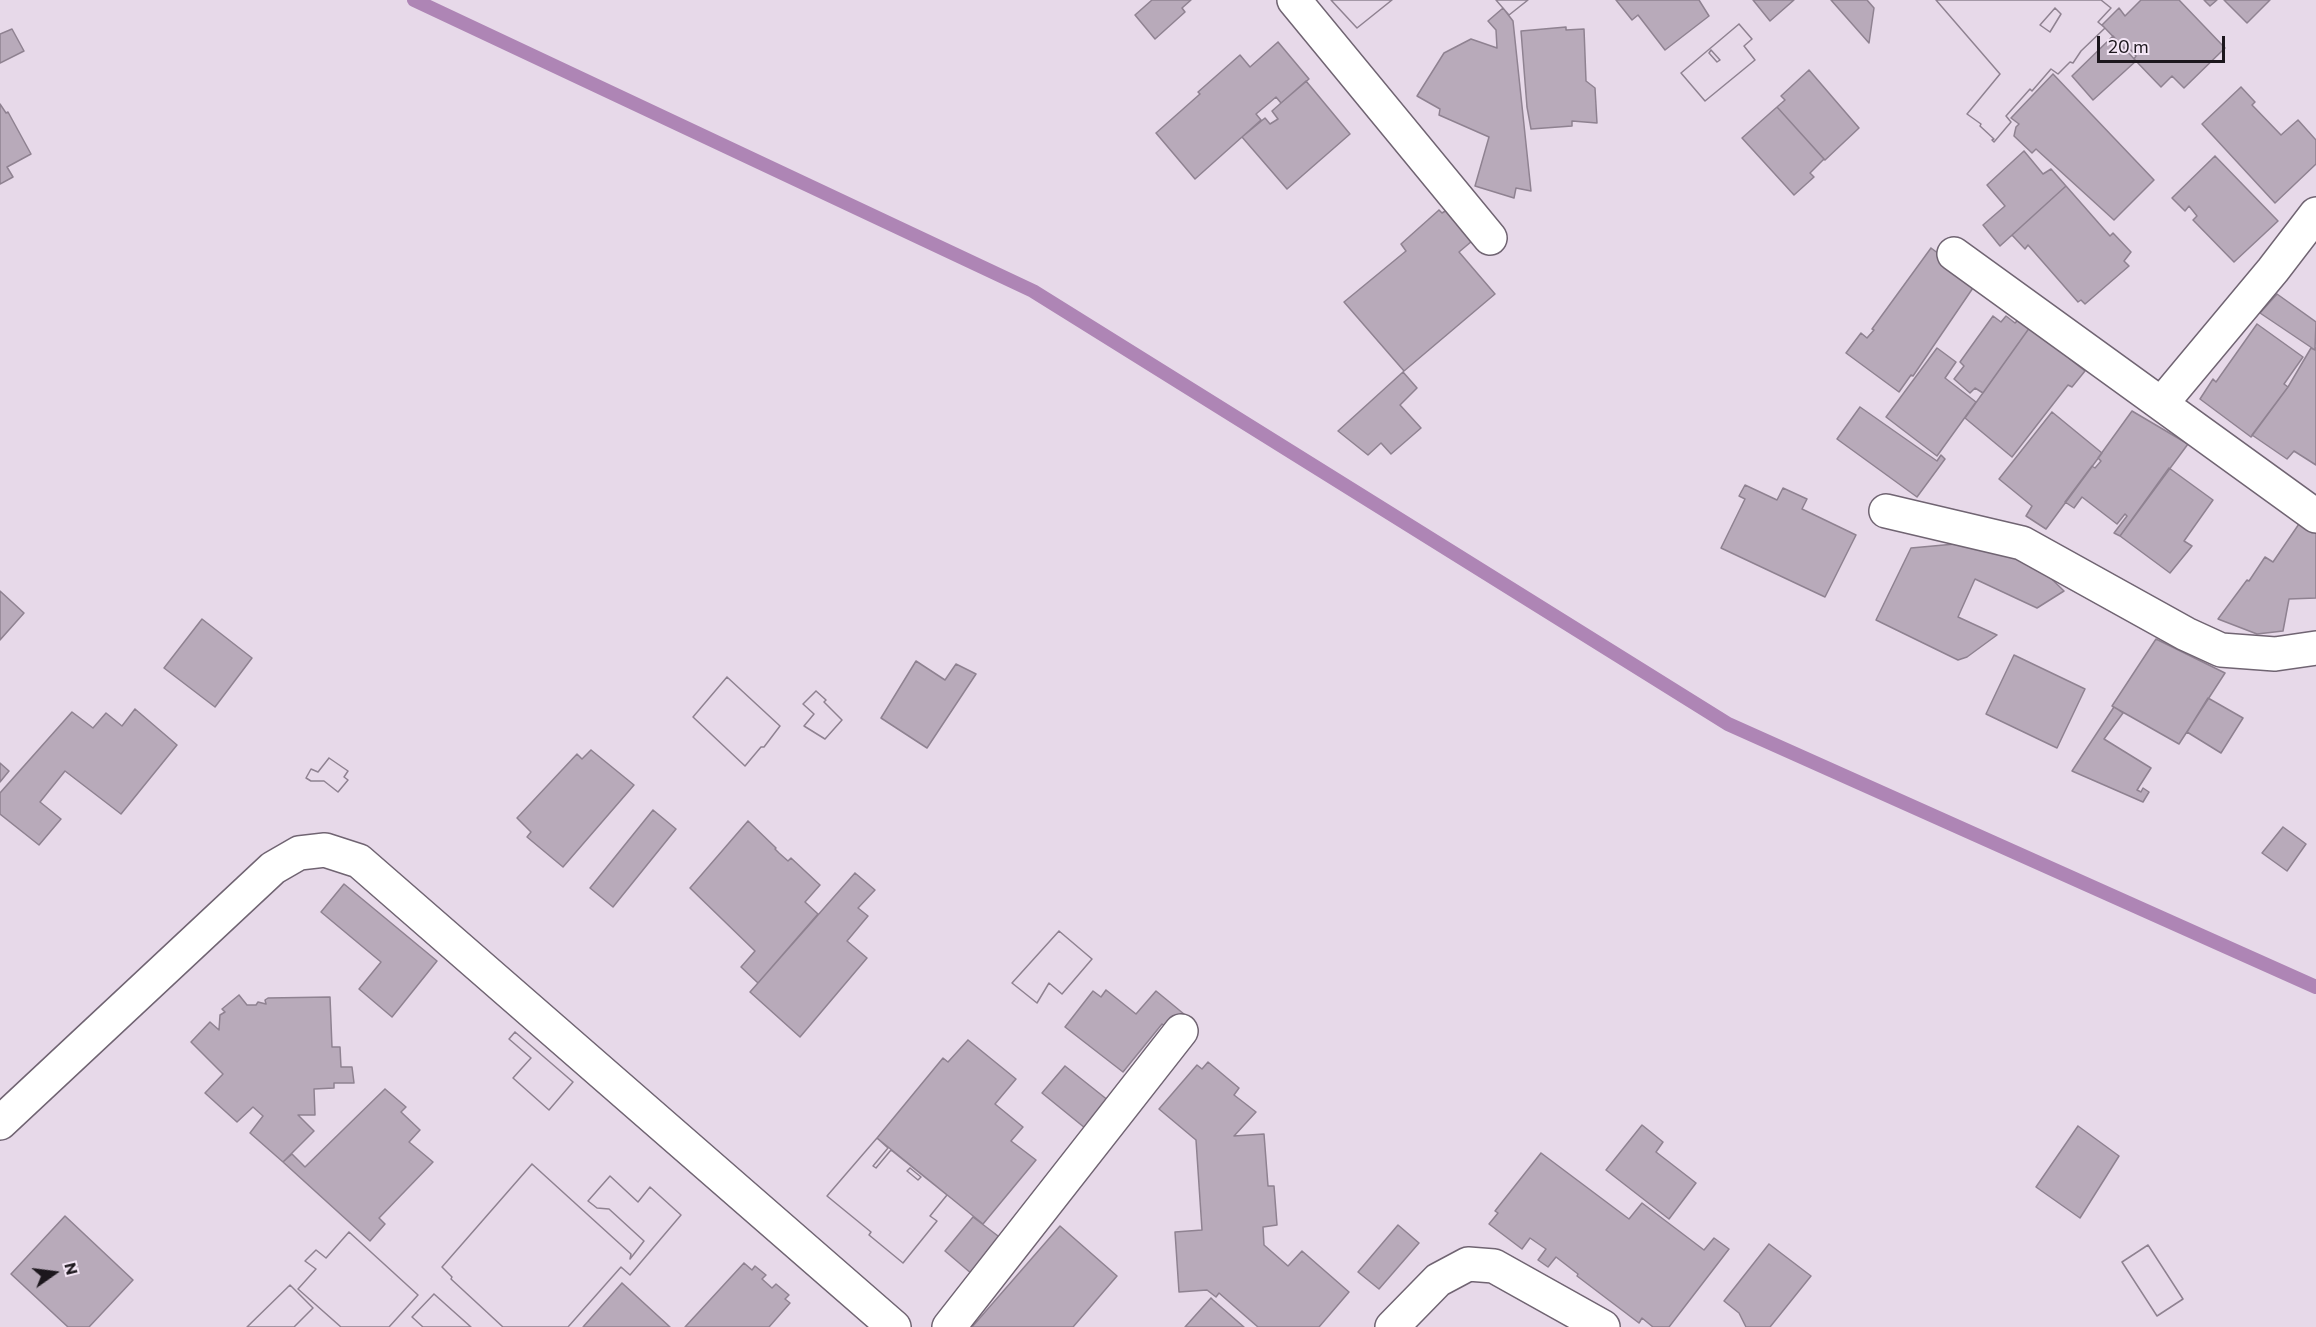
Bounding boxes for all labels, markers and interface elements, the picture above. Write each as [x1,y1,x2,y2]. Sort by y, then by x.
scale bar [2100,24,2228,62]
text: 20 m [2108,35,2149,57]
north arrow [24,1243,84,1303]
text: N [61,1260,83,1277]

